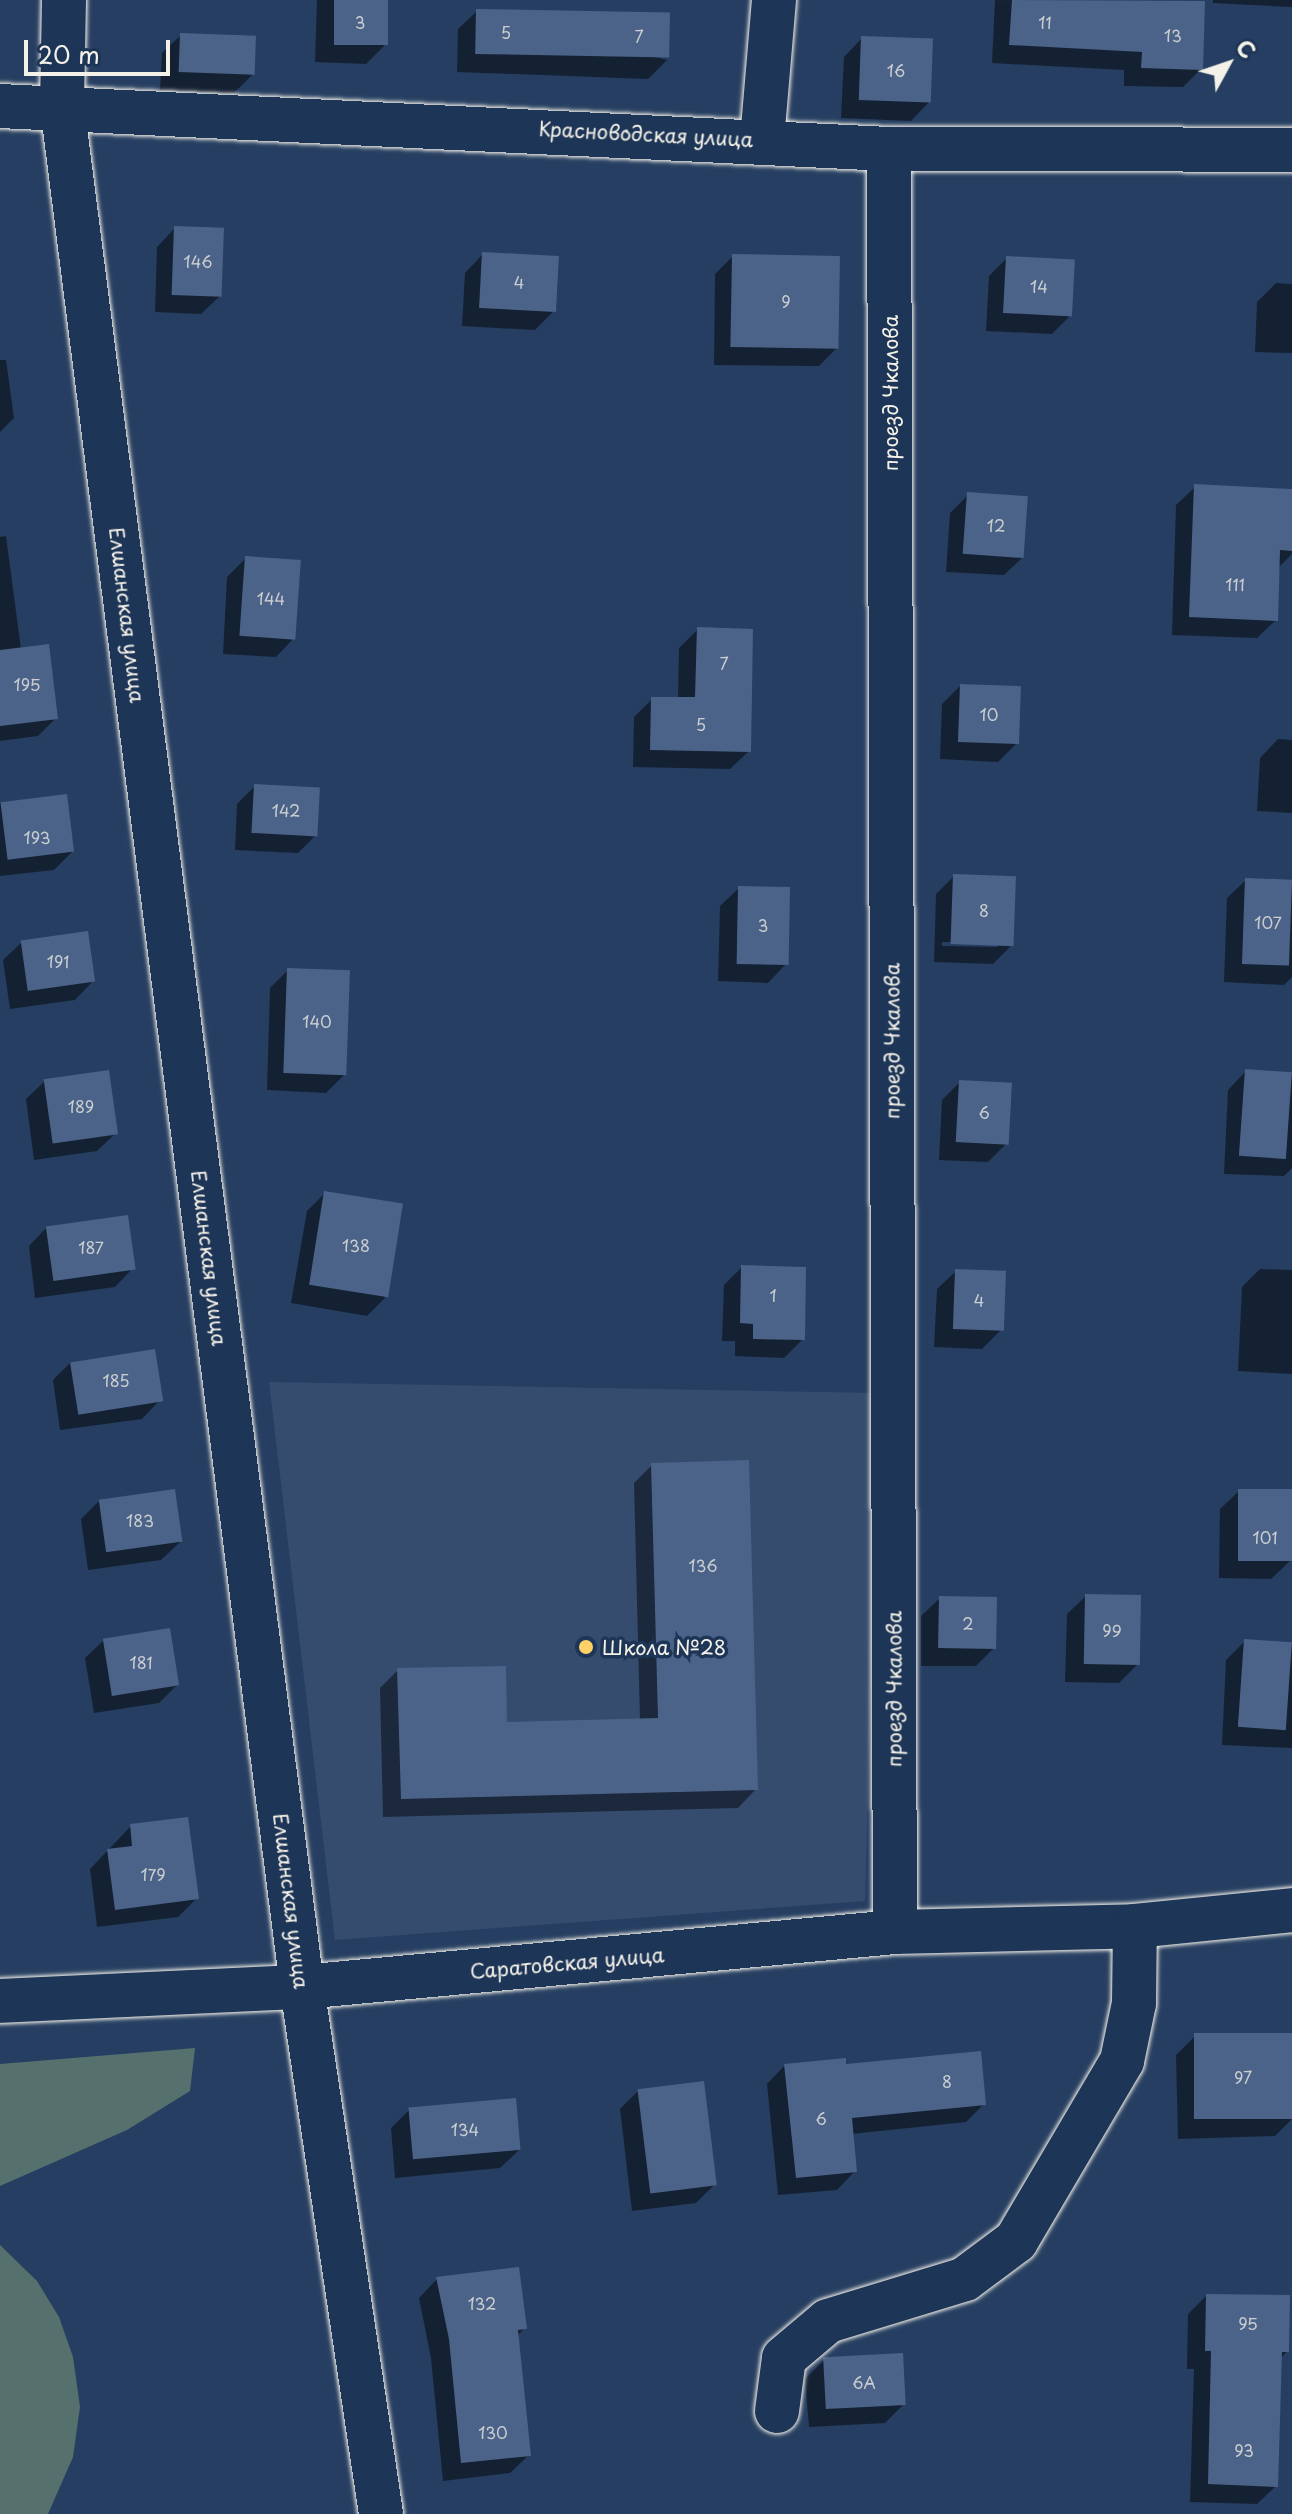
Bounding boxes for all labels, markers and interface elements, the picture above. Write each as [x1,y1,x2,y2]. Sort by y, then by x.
house number: 3 [355,12,365,32]
house number: 11 [1038,12,1052,32]
house number: 5 [501,22,511,42]
scale bar [28,24,174,74]
north arrow [1188,24,1268,104]
house number: 13 [1164,25,1182,45]
house number: 7 [634,26,644,46]
text: С [1229,31,1265,65]
text: 20 m [38,36,100,72]
house number: 16 [887,60,905,80]
street label: Красноводская улица [538,116,754,152]
house number: 146 [183,251,213,271]
house number: 4 [514,272,524,292]
house number: 14 [1030,276,1048,296]
house number: 9 [781,291,791,311]
street label: проезд Чкалова [878,315,902,471]
house number: 12 [987,515,1005,535]
street label: Елшанская улица [104,526,150,704]
house number: 111 [1225,574,1245,594]
house number: 144 [257,588,285,608]
house number: 7 [719,653,729,673]
house number: 195 [14,674,40,694]
house number: 10 [980,704,998,724]
house number: 5 [696,714,706,734]
house number: 142 [272,800,300,820]
house number: 193 [23,827,51,847]
house number: 8 [979,900,989,920]
house number: 107 [1254,912,1282,932]
house number: 3 [758,915,768,935]
house number: 191 [47,951,69,971]
street label: проезд Чкалова [880,963,904,1119]
house number: 140 [302,1011,332,1031]
house number: 189 [68,1096,94,1116]
house number: 6 [978,1102,990,1122]
street label: Елшанская улица [186,1169,232,1347]
house number: 138 [342,1235,370,1255]
house number: 187 [78,1237,104,1257]
house number: 1 [769,1285,777,1305]
house number: 4 [974,1290,984,1310]
house number: 185 [103,1370,129,1390]
house number: 183 [126,1510,154,1530]
house number: 101 [1253,1527,1277,1547]
house number: 136 [688,1555,718,1575]
street label: проезд Чкалова [882,1611,906,1767]
house number: 2 [962,1613,974,1633]
house number: 99 [1102,1620,1122,1640]
place label: Школа №28 [602,1635,727,1659]
marker: Школа №28 [577,1638,595,1656]
house number: 181 [129,1652,153,1672]
street label: Елшанская улица [268,1812,314,1990]
house number: 179 [140,1864,166,1884]
street label: Саратовская улица [468,1943,666,1983]
house number: 97 [1234,2067,1252,2087]
house number: 8 [942,2071,952,2091]
house number: 6 [815,2108,827,2128]
house number: 134 [451,2119,479,2139]
house number: 132 [468,2293,496,2313]
house number: 95 [1238,2313,1258,2333]
house number: 6А [852,2372,876,2392]
house number: 130 [478,2422,508,2442]
house number: 93 [1234,2440,1254,2460]

